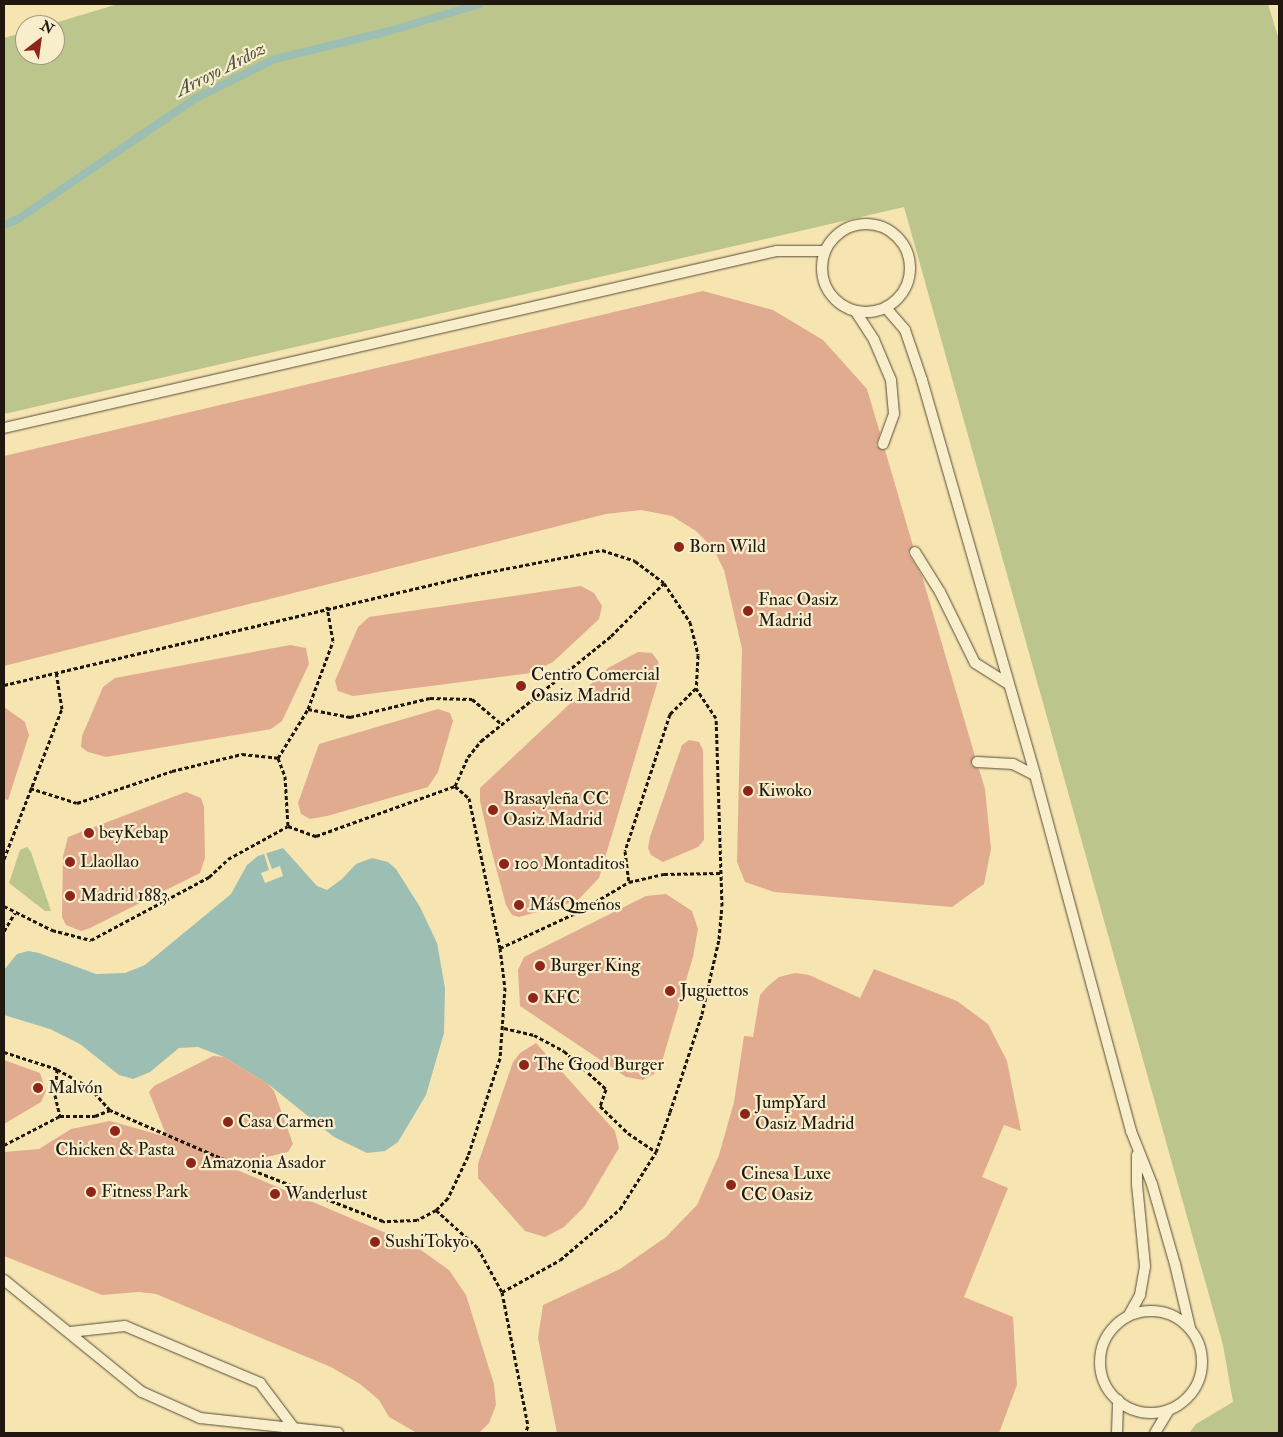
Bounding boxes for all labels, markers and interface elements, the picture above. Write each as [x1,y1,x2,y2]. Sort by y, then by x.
north arrow [15,15,65,65]
text: N [38,17,57,38]
water label: Arroyo Ardoz [172,38,270,102]
place label: Born Wild [689,536,766,558]
marker: Born Wild [673,541,685,553]
place label: Fnac Oasiz Madrid [758,590,838,632]
marker: Fnac Oasiz Madrid [742,605,754,617]
place label: Centro Comercial Oasiz Madrid [531,665,660,708]
marker: Centro Comercial Oasiz Madrid [515,680,527,692]
place label: Kiwoko [758,780,812,802]
marker: Kiwoko [742,785,754,797]
place label: Brasayleña CC Oasiz Madrid [503,789,609,832]
marker: Brasayleña CC Oasiz Madrid [487,804,499,816]
place label: beyKebap [99,822,168,844]
marker: beyKebap [83,827,95,839]
place label: Llaollao [80,851,139,873]
place label: 100 Montaditos [514,853,625,875]
marker: Llaollao [64,856,76,868]
marker: 100 Montaditos [498,858,510,870]
place label: Madrid 1883 [80,885,168,907]
marker: Madrid 1883 [64,890,76,902]
place label: MásQmenos [529,894,621,916]
marker: MásQmenos [513,899,525,911]
place label: Burger King [550,955,640,977]
marker: Burger King [534,960,546,972]
place label: Juguettos [680,980,749,1002]
marker: Juguettos [664,985,676,997]
place label: KFC [543,987,580,1009]
marker: KFC [527,992,539,1004]
place label: The Good Burger [534,1054,664,1076]
marker: The Good Burger [518,1059,530,1071]
place label: Malvón [48,1077,103,1099]
marker: Malvón [32,1082,44,1094]
place label: JumpYard Oasiz Madrid [755,1093,854,1136]
marker: JumpYard Oasiz Madrid [739,1108,751,1120]
place label: Casa Carmen [238,1111,334,1133]
marker: Casa Carmen [222,1116,234,1128]
marker: Chicken & Pasta [109,1125,121,1137]
place label: Chicken & Pasta [55,1139,175,1161]
place label: Amazonia Asador [201,1152,326,1174]
marker: Amazonia Asador [185,1157,197,1169]
place label: Cinesa Luxe CC Oasiz [741,1164,831,1206]
marker: Cinesa Luxe CC Oasiz [725,1179,737,1191]
place label: Fitness Park [101,1181,188,1203]
place label: Wanderlust [285,1183,367,1205]
marker: Fitness Park [85,1186,97,1198]
marker: Wanderlust [269,1188,281,1200]
place label: SushiTokyo [385,1231,469,1253]
marker: SushiTokyo [369,1236,381,1248]

